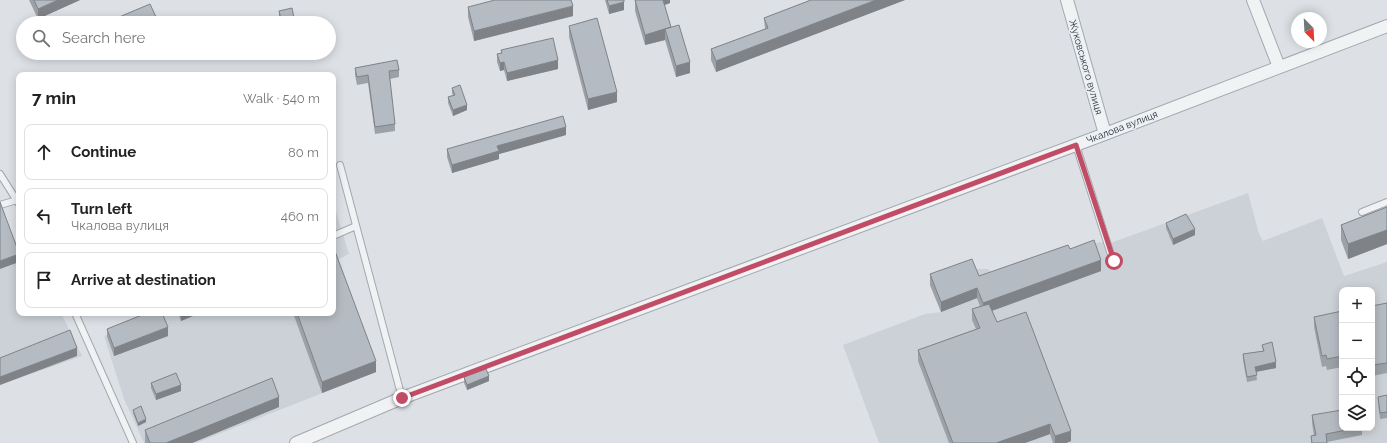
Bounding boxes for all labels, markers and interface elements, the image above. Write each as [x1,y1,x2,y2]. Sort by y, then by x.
north arrow [1291,12,1327,48]
search box [16,16,336,60]
street label: Жуковського вулиця [1067,18,1105,116]
icon: search [30,27,52,49]
text: Search here [62,29,145,47]
text: 7 min [32,88,76,108]
text: Walk · 540 m [243,91,320,106]
street label: Чкалова вулиця [1085,108,1159,146]
icon: ahead [33,141,55,163]
text: Continue [71,143,136,161]
text: 80 m [288,145,319,160]
text: Turn left [71,200,132,218]
icon: left [33,205,55,227]
text: 460 m [281,209,319,224]
text: Чкалова вулиця [71,218,169,233]
route start [1105,252,1123,270]
icon: arrive [33,269,55,291]
text: Arrive at destination [71,271,216,289]
map controls [1339,287,1375,431]
button: + [1339,287,1375,323]
button: − [1339,323,1375,359]
button: locate [1339,359,1375,395]
route end [393,389,411,407]
button: layers [1339,395,1375,431]

